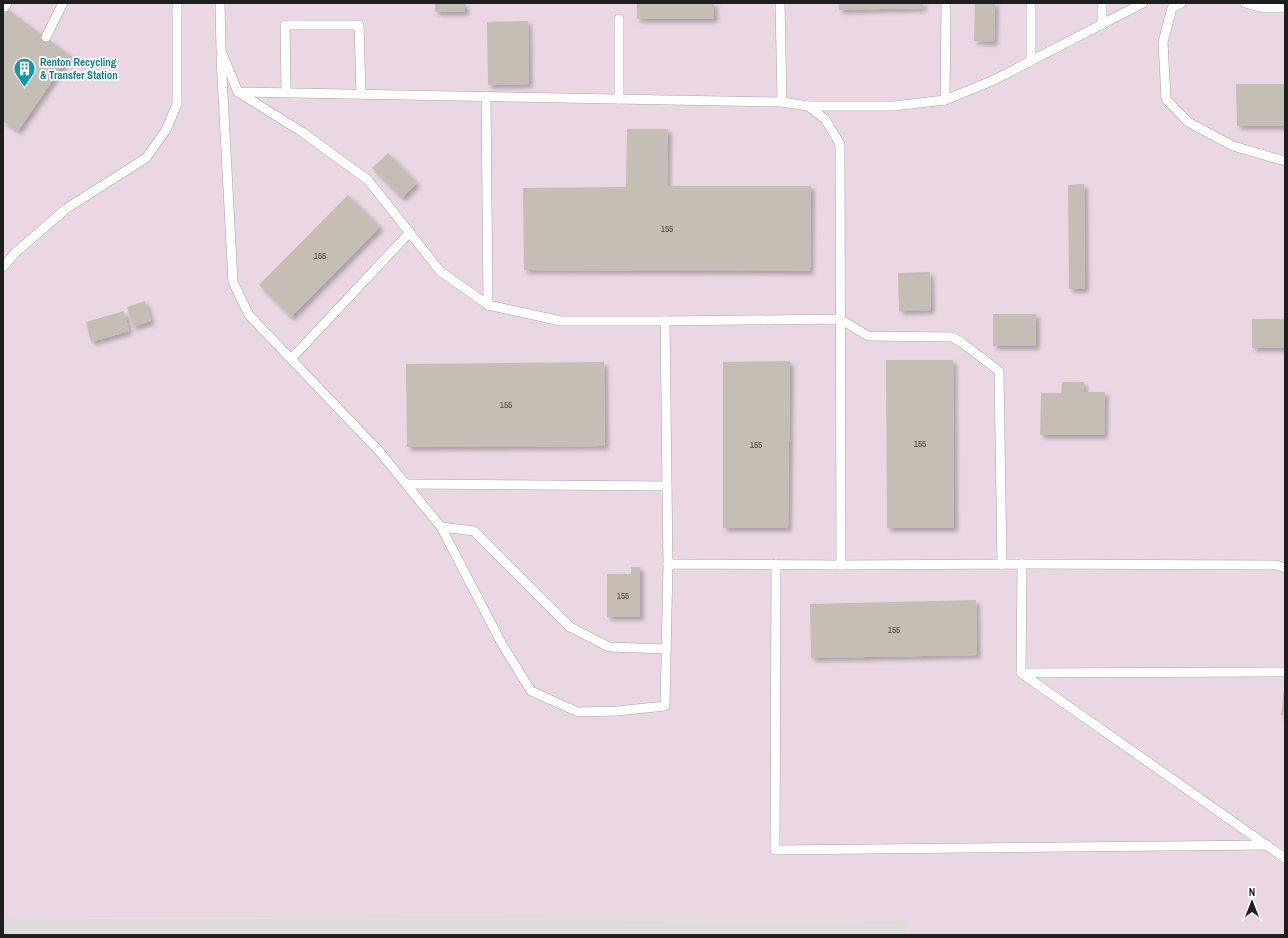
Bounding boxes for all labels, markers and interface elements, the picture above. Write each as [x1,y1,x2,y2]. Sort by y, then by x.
building icon: Renton Recycling & Transfer Station [12,55,38,88]
place label: Renton Recycling & Transfer Station [40,55,118,82]
house number: 155 [661,223,673,235]
house number: 155 [314,250,326,262]
house number: 155 [500,399,512,411]
house number: 155 [914,438,926,450]
house number: 155 [750,439,762,451]
house number: 155 [617,590,629,602]
house number: 155 [888,624,900,636]
north arrow [1232,882,1272,922]
text: N [1249,885,1255,899]

